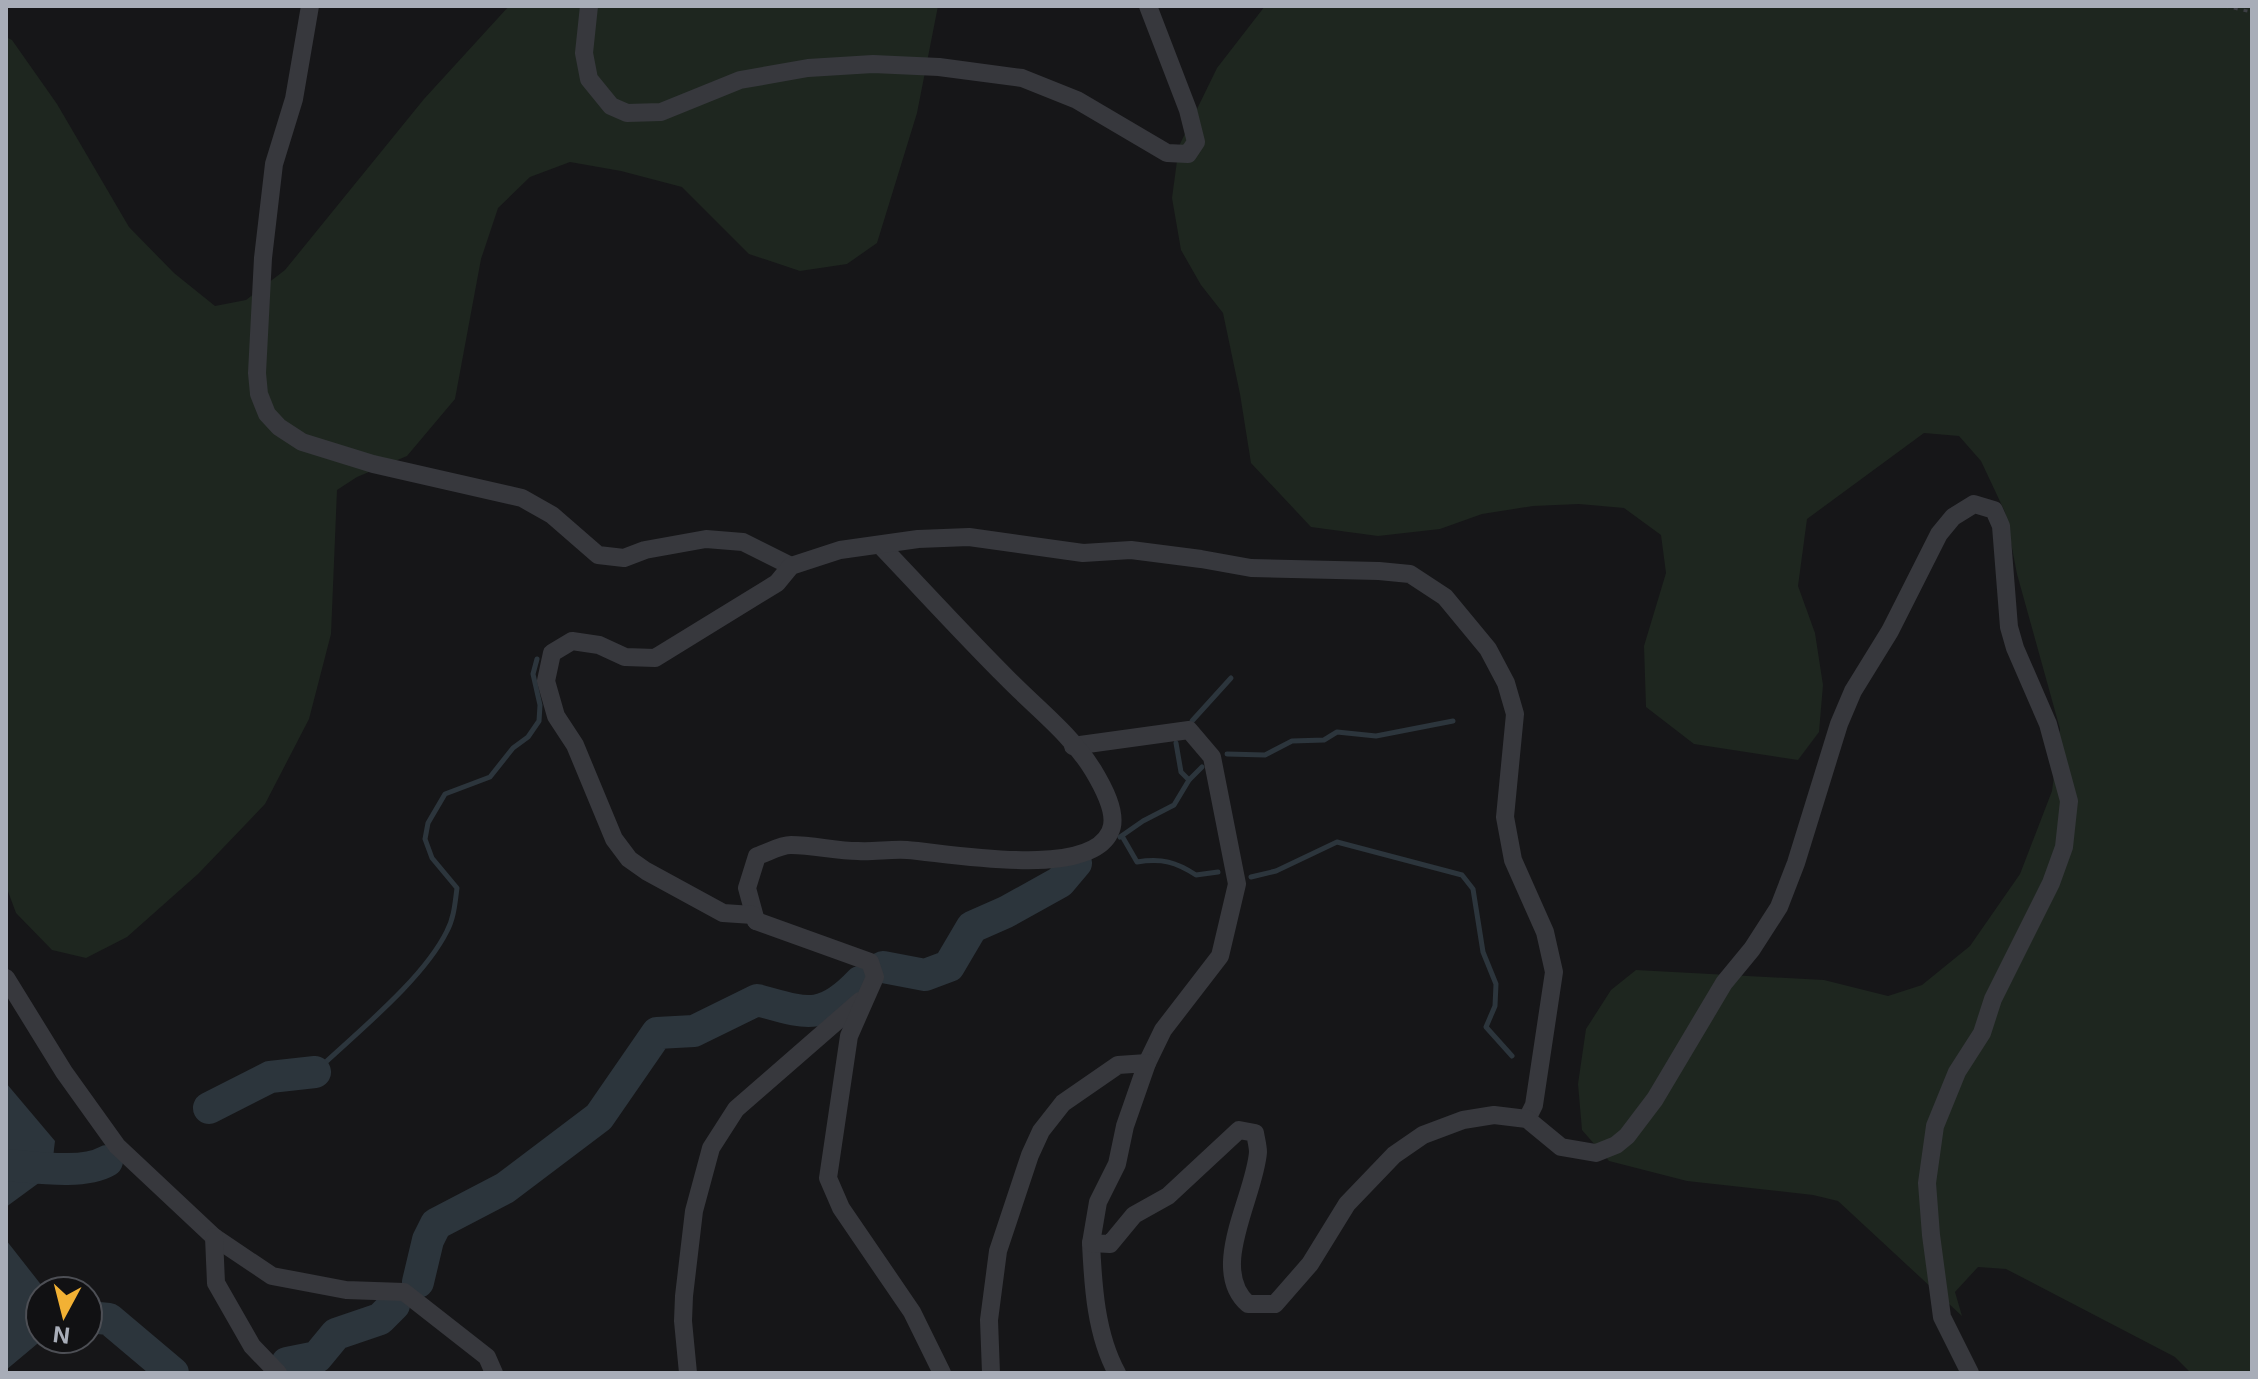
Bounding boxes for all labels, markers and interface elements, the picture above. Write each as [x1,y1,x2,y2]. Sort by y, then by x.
north arrow [24,1275,104,1355]
text: N [52,1321,71,1349]

